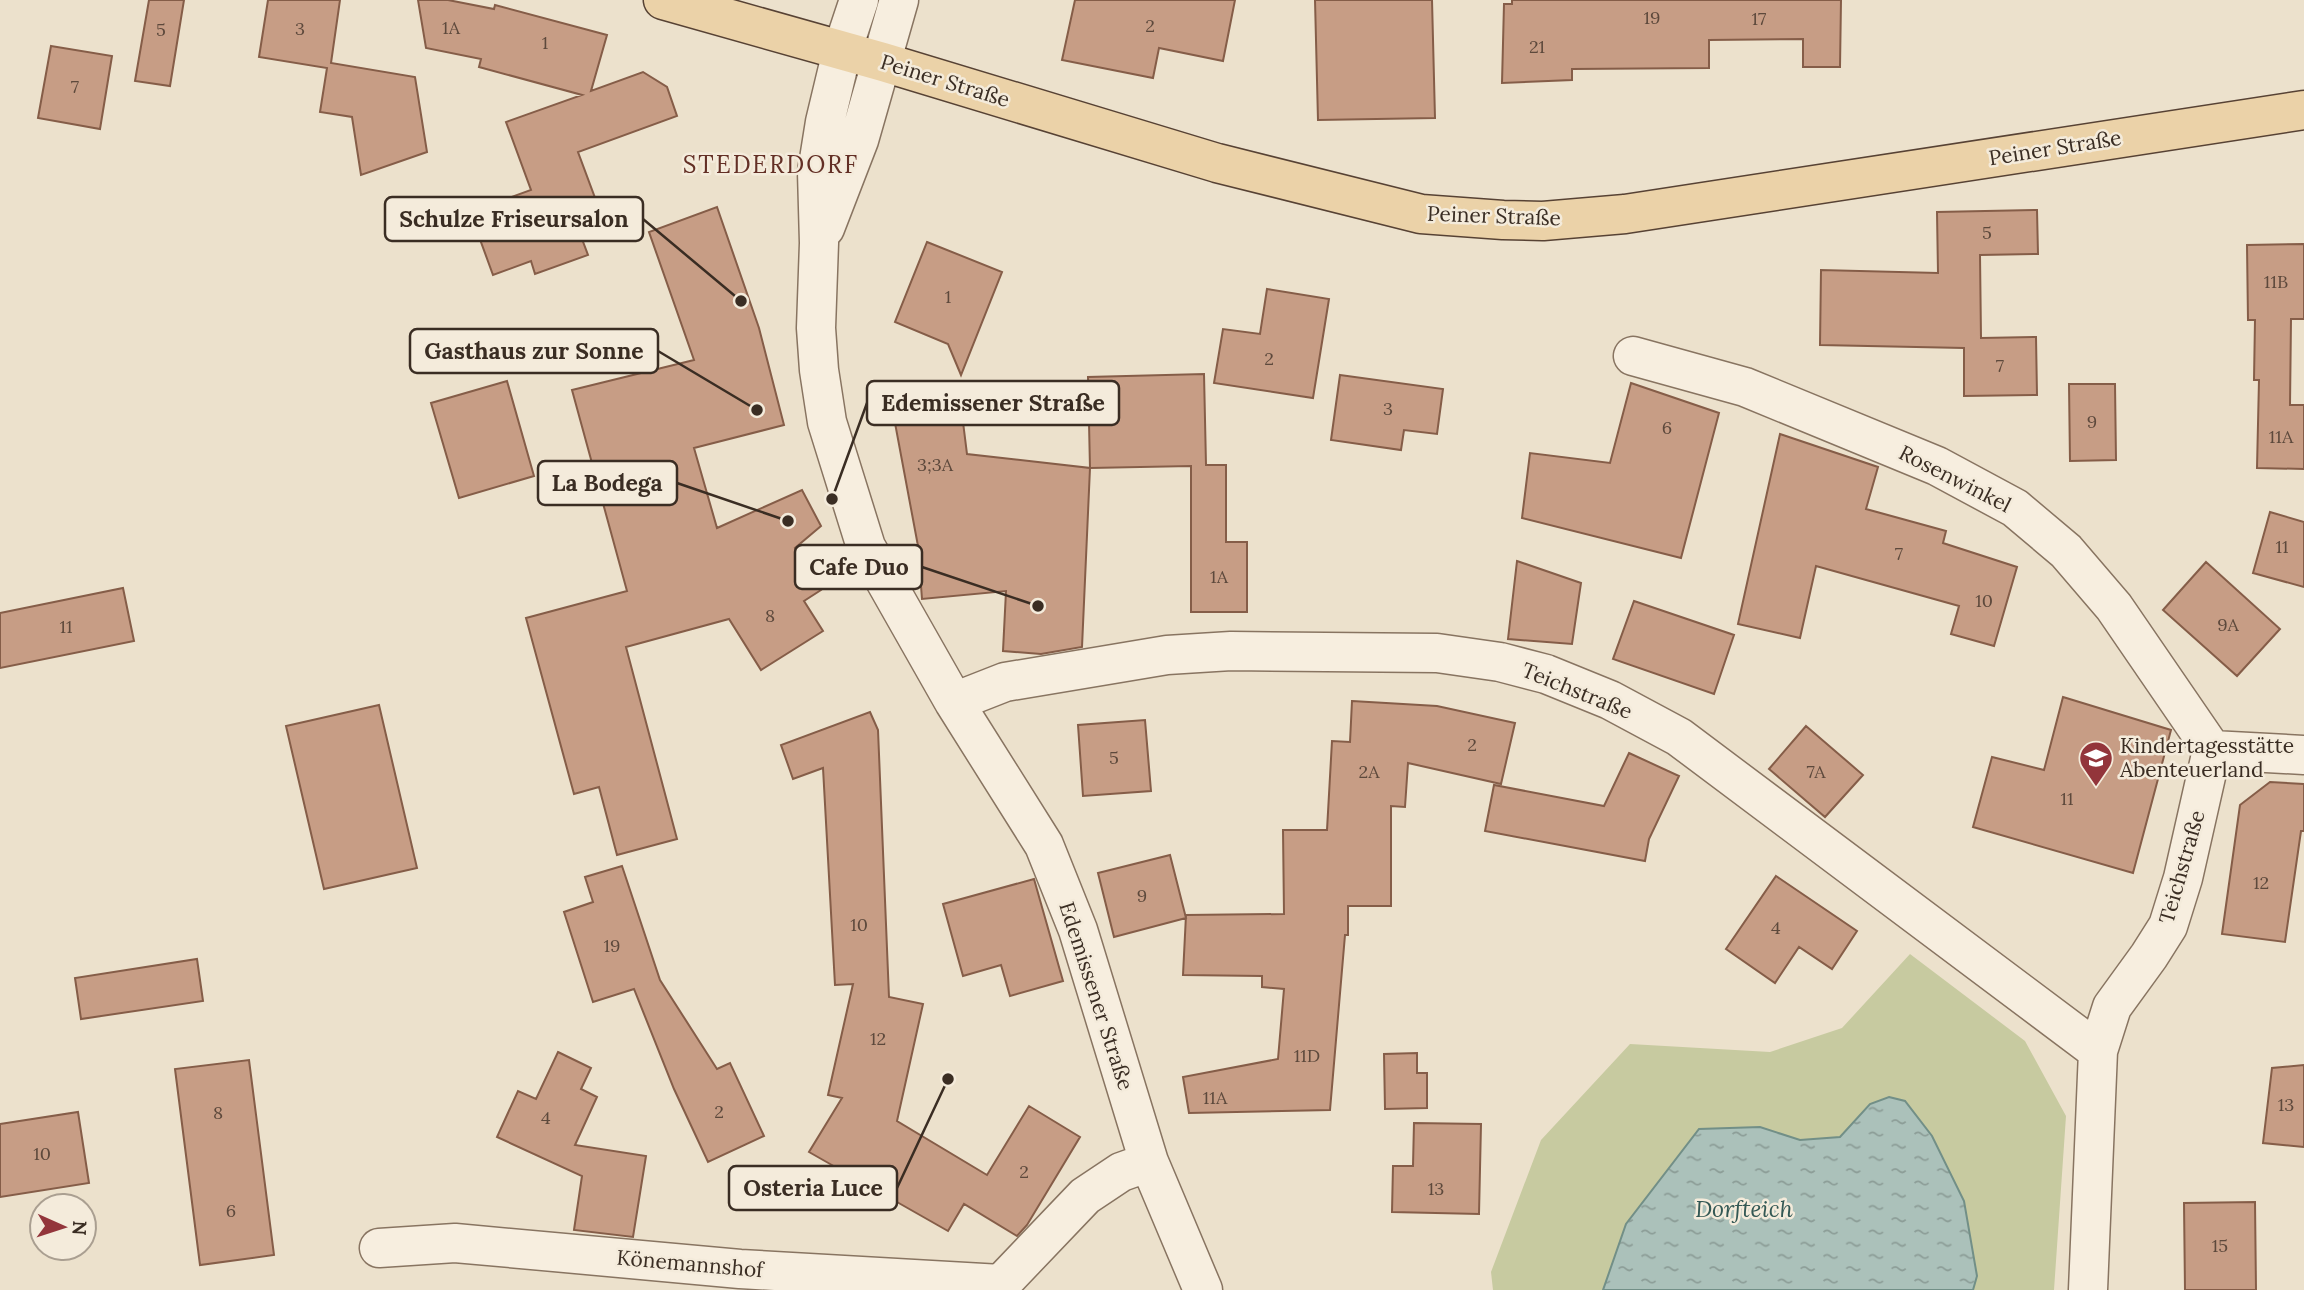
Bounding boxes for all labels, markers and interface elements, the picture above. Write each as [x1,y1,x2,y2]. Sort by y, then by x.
house number: 19 [1644,6,1660,29]
house number: 17 [1752,7,1766,30]
house number: 2 [1145,14,1155,37]
house number: 1A [442,16,461,39]
house number: 3 [295,17,305,40]
house number: 5 [156,18,166,41]
house number: 1 [542,31,548,54]
house number: 21 [1529,35,1545,58]
street label: Peiner Straße [877,48,1013,113]
house number: 7 [71,75,79,98]
street label: Peiner Straße [1987,124,2123,171]
district label: STEDERDORF [683,149,859,180]
callout: Schulze Friseursalon [385,197,643,241]
street label: Peiner Straße [1427,200,1561,231]
text: Schulze Friseursalon [399,204,629,233]
house number: 5 [1982,221,1992,244]
house number: 11B [2264,270,2288,293]
house number: 1 [945,285,951,308]
callout: Gasthaus zur Sonne [410,329,658,373]
text: Gasthaus zur Sonne [424,336,644,365]
house number: 2 [1264,347,1274,370]
house number: 7 [1996,354,2004,377]
callout: Edemissener Straße [867,381,1119,425]
text: Edemissener Straße [881,388,1105,417]
house number: 3 [1383,397,1393,420]
house number: 9 [2087,410,2097,433]
house number: 6 [1662,416,1672,439]
house number: 11A [2269,425,2294,448]
street label: Rosenwinkel [1895,439,2016,518]
house number: 3;3A [917,453,954,476]
callout: La Bodega [538,461,677,505]
text: La Bodega [551,468,663,497]
house number: 11 [2275,535,2289,558]
house number: 7 [1895,542,1903,565]
callout: Cafe Duo [795,545,922,589]
text: Cafe Duo [809,552,909,581]
house number: 1A [1210,565,1229,588]
house number: 10 [1975,589,1993,612]
house number: 8 [765,604,775,627]
house number: 9A [2217,613,2240,636]
house number: 11 [59,615,73,638]
street label: Teichstraße [1518,656,1636,725]
place label: Kindertagesstätte Abenteuerland [2119,732,2294,783]
house number: 2 [1467,733,1477,756]
school or university icon: Kindertagesstätte Abenteuerland [2077,739,2115,788]
house number: 5 [1109,746,1119,769]
house number: 2A [1359,760,1380,783]
house number: 7A [1806,760,1826,783]
house number: 11 [2060,787,2074,810]
street label: Teichstraße [2152,807,2211,927]
house number: 12 [2253,871,2269,894]
house number: 9 [1137,884,1147,907]
street label: Edemissener Straße [1053,898,1140,1094]
house number: 10 [850,913,868,936]
house number: 4 [1771,916,1781,939]
house number: 19 [604,934,620,957]
house number: 12 [870,1027,886,1050]
house number: 11D [1294,1044,1320,1067]
house number: 11A [1203,1086,1228,1109]
house number: 13 [2278,1093,2294,1116]
house number: 2 [714,1100,724,1123]
house number: 8 [213,1101,223,1124]
house number: 4 [541,1106,551,1129]
house number: 10 [33,1142,51,1165]
house number: 2 [1019,1160,1029,1183]
callout: Osteria Luce [729,1166,897,1210]
text: Osteria Luce [743,1173,883,1202]
house number: 13 [1428,1177,1444,1200]
north arrow [28,1192,98,1262]
water label: Dorfteich [1695,1194,1793,1223]
house number: 6 [226,1199,236,1222]
text: N [68,1220,92,1236]
house number: 15 [2212,1234,2228,1257]
street label: Könemannshof [616,1244,766,1284]

